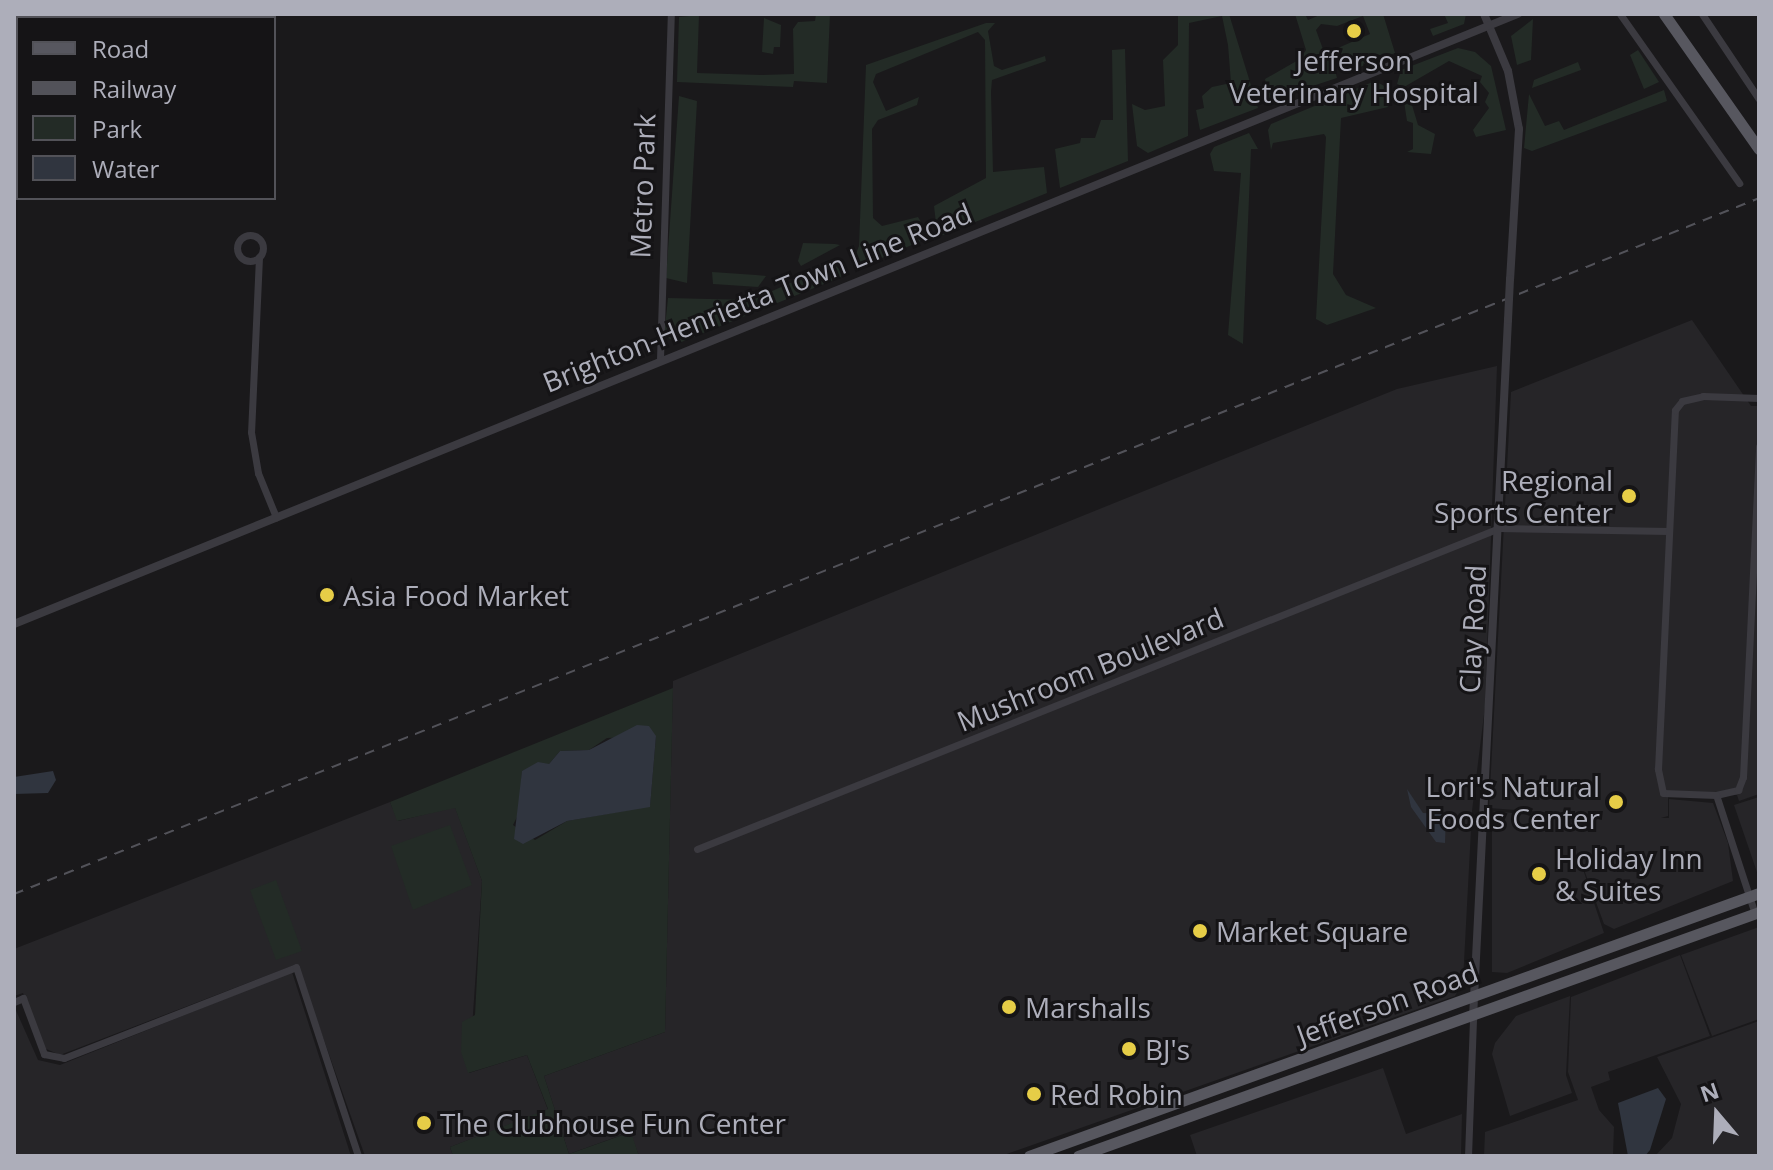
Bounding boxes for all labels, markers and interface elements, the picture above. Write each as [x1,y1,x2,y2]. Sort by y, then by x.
legend [16,16,276,200]
marker: Jefferson Veterinary Hospital [1345,22,1363,40]
text: Road [92,32,149,65]
place label: Jefferson Veterinary Hospital [1229,43,1479,109]
text: Railway [92,72,176,105]
text: Park [92,112,142,145]
street label: Metro Park [623,113,661,259]
text: Water [92,152,159,185]
street label: Brighton-Henrietta Town Line Road [538,195,976,399]
place label: Regional Sports Center [1434,463,1613,529]
marker: Regional Sports Center [1620,487,1638,505]
street label: Clay Road [1452,564,1492,694]
place label: Asia Food Market [343,578,569,612]
marker: Asia Food Market [318,586,336,604]
street label: Mushroom Boulevard [952,600,1228,738]
place label: Lori's Natural Foods Center [1425,769,1600,835]
marker: Lori's Natural Foods Center [1607,793,1625,811]
place label: Holiday Inn & Suites [1555,841,1703,907]
marker: Holiday Inn & Suites [1530,865,1548,883]
place label: Market Square [1216,914,1408,948]
marker: Market Square [1191,922,1209,940]
street label: Jefferson Road [1292,955,1482,1051]
place label: Marshalls [1025,990,1151,1024]
marker: Marshalls [1000,998,1018,1016]
place label: BJ's [1145,1032,1190,1066]
marker: BJ's [1120,1040,1138,1058]
north arrow [1677,1074,1757,1154]
text: N [1696,1074,1723,1108]
place label: Red Robin [1050,1077,1183,1111]
marker: Red Robin [1025,1085,1043,1103]
place label: The Clubhouse Fun Center [440,1106,786,1140]
marker: The Clubhouse Fun Center [415,1114,433,1132]

